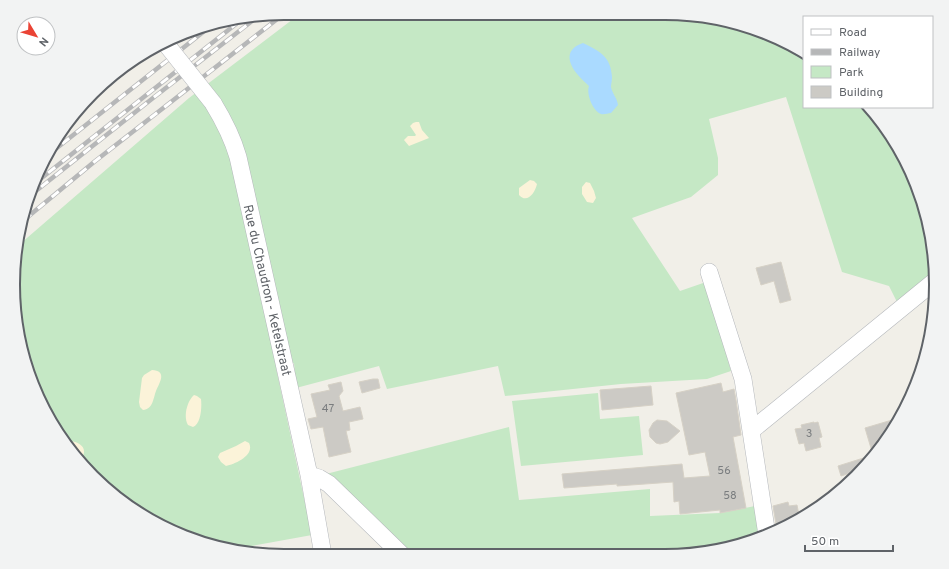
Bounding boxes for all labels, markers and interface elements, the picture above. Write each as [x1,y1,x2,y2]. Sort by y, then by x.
north arrow [16,16,56,56]
legend [803,16,933,108]
text: Road [839,25,867,41]
text: N [35,34,51,49]
text: Railway [839,45,880,61]
text: Park [839,65,864,81]
text: Building [839,85,883,101]
street label: Rue du Chaudron - Ketelstraat [239,203,294,378]
house number: 47 [322,402,334,416]
house number: 3 [806,427,812,441]
house number: 56 [717,464,731,478]
house number: 58 [723,489,737,503]
scale bar [805,527,893,553]
text: 50 m [811,534,839,550]

